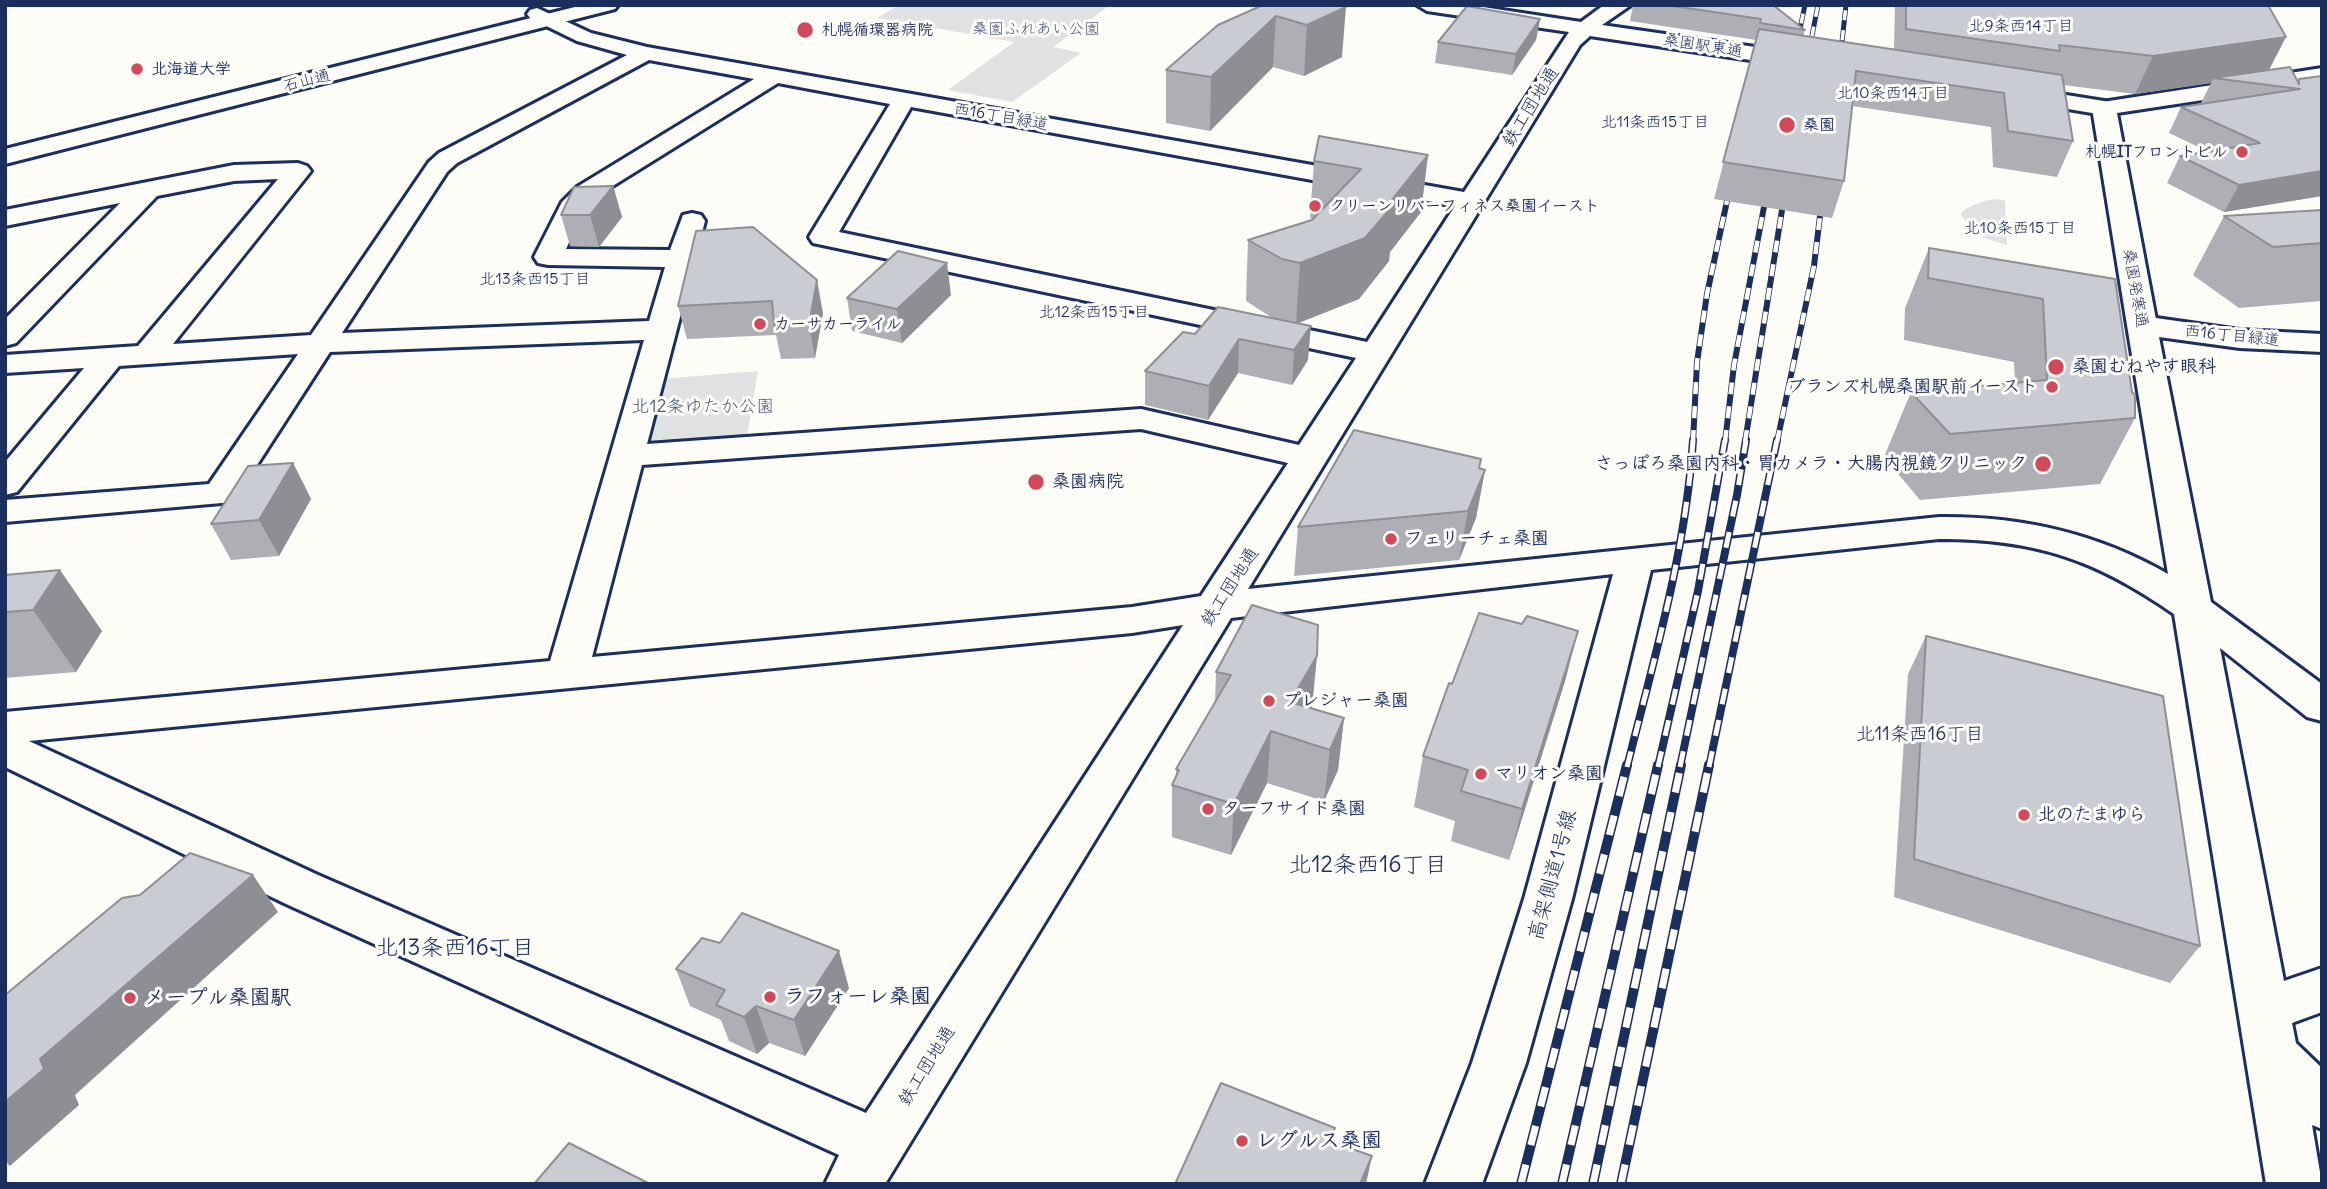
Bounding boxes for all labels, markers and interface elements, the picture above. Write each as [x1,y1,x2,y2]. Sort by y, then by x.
district label: 北9条西14丁目 [1969,16,2073,36]
park label: 桑園ふれあい公園 [972,19,1100,39]
marker: 札幌循環器病院 [795,20,815,40]
place label: 札幌循環器病院 [821,20,933,40]
street label: 桑園駅東通 [1662,30,1744,62]
place label: 北海道大学 [151,59,231,79]
marker: 北海道大学 [129,61,145,77]
street label: 鉄工団地通 [1498,63,1564,151]
street label: 石山通 [281,66,333,96]
district label: 北10条西14丁目 [1837,83,1949,103]
street label: 西16丁目緑道 [952,99,1050,135]
district label: 北11条西15丁目 [1601,112,1709,132]
marker: 桑園 [1777,115,1797,135]
place label: 桑園 [1803,115,1835,135]
place label: 札幌ITフロントビル [2085,142,2228,162]
marker: 札幌ITフロントビル [2234,144,2250,160]
place label: クリーンリバーフィネス桑園イースト [1329,196,1600,216]
marker: クリーンリバーフィネス桑園イースト [1307,198,1323,214]
district label: 北10条西15丁目 [1964,218,2076,238]
street label: 桑園発寒通 [2119,247,2151,329]
district label: 北13条西15丁目 [480,269,590,289]
district label: 北12条西15丁目 [1039,302,1149,322]
place label: カーサカーライル [774,314,902,334]
marker: カーサカーライル [752,316,768,332]
street label: 西16丁目緑道 [2183,321,2281,351]
place label: 桑園むねやす眼科 [2072,356,2216,378]
marker: 桑園むねやす眼科 [2046,357,2066,377]
place label: ブランズ札幌桑園駅前イースト [1787,376,2038,398]
marker: ブランズ札幌桑園駅前イースト [2044,379,2060,395]
park label: 北12条ゆたか公園 [631,396,775,418]
place label: さっぽろ桑園内科・胃カメラ・大腸内視鏡クリニック [1595,453,2027,475]
marker: さっぽろ桑園内科・胃カメラ・大腸内視鏡クリニック [2033,454,2053,474]
place label: 桑園病院 [1052,471,1124,493]
marker: 桑園病院 [1026,472,1046,492]
place label: フェリーチェ桑園 [1405,528,1549,550]
marker: フェリーチェ桑園 [1383,531,1399,547]
street label: 鉄工団地通 [1196,543,1264,631]
place label: プレジャー桑園 [1283,690,1409,712]
marker: プレジャー桑園 [1261,693,1277,709]
district label: 北11条西16丁目 [1856,724,1984,746]
place label: マリオン桑園 [1495,763,1603,785]
marker: マリオン桑園 [1473,766,1489,782]
place label: ターフサイド桑園 [1222,798,1366,820]
marker: ターフサイド桑園 [1200,801,1216,817]
place label: 北のたまゆら [2038,804,2146,826]
street label: 高架側道1号線 [1523,807,1583,943]
marker: 北のたまゆら [2016,807,2032,823]
district label: 北12条西16丁目 [1288,851,1448,879]
district label: 北13条西16丁目 [375,934,535,962]
place label: ラフォーレ桑園 [784,984,931,1010]
place label: メープル桑園駅 [144,985,291,1011]
marker: ラフォーレ桑園 [762,989,778,1005]
marker: メープル桑園駅 [122,990,138,1006]
street label: 鉄工団地通 [894,1022,960,1110]
place label: レグルス桑園 [1256,1128,1382,1154]
marker: レグルス桑園 [1234,1133,1250,1149]

